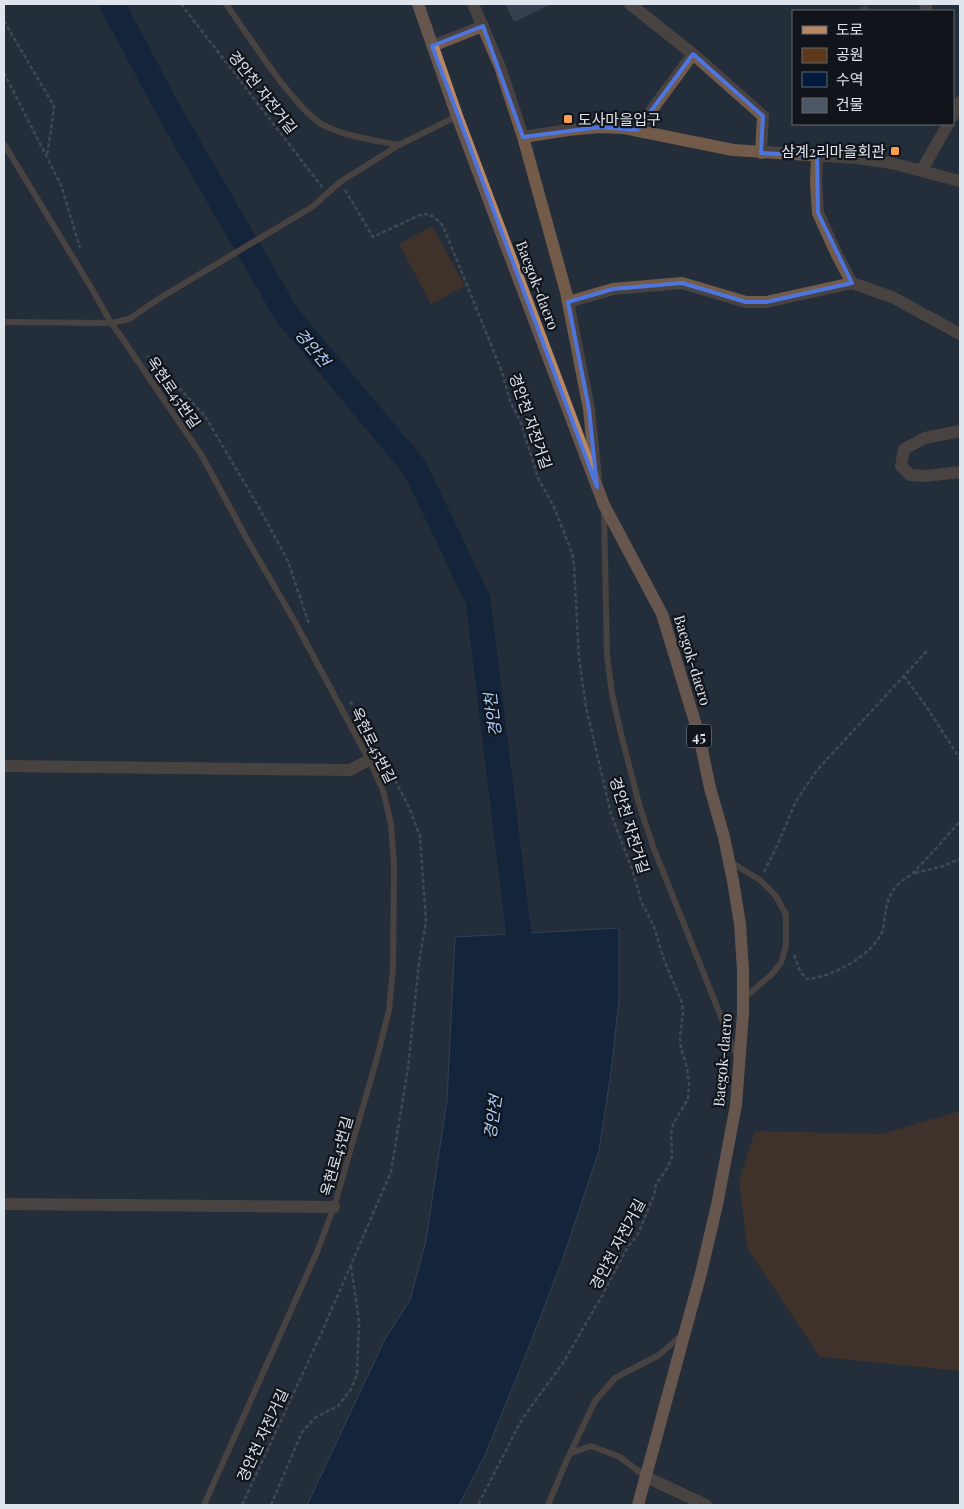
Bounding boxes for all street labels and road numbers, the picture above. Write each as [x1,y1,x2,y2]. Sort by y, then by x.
street label: 경안천 자전거길 [224,46,302,138]
street label: Baegok-daero [512,238,564,332]
street label: 옥현로45번길 [143,352,205,432]
street label: 경안천 자전거길 [505,370,557,472]
street label: Baegok-daero [670,612,716,708]
street label: 옥현로45번길 [347,703,401,787]
road number: 45 [686,724,712,748]
street label: 경안천 자전거길 [606,774,654,876]
street label: Baegok-daero [708,1012,736,1108]
street label: 옥현로45번길 [315,1114,357,1198]
street label: 경안천 자전거길 [585,1195,649,1293]
street label: 경안천 자전거길 [232,1385,292,1485]

